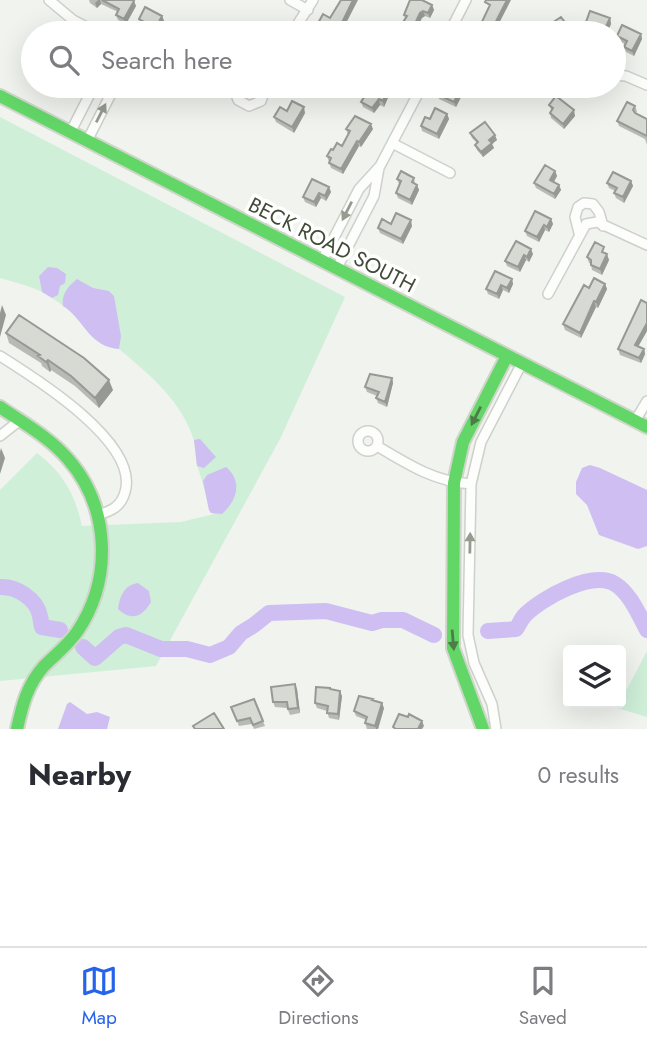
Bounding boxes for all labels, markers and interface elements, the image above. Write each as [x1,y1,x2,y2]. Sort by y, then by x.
search box [21,21,626,98]
icon: search [45,41,83,79]
text: Search here [101,41,233,79]
one-way arrow [94,103,106,123]
street label: BECK ROAD SOUTH [243,190,421,300]
one-way arrow [342,201,353,221]
one-way arrow [470,406,481,426]
one-way arrow [464,532,475,554]
one-way arrow [448,629,459,651]
map controls [563,645,626,708]
button: layers [563,645,626,708]
text: Nearby [28,753,131,796]
text: 0 results [537,758,619,792]
tab: Map [80,962,118,1031]
tab: Directions [278,962,359,1031]
tab: Saved [519,962,567,1031]

